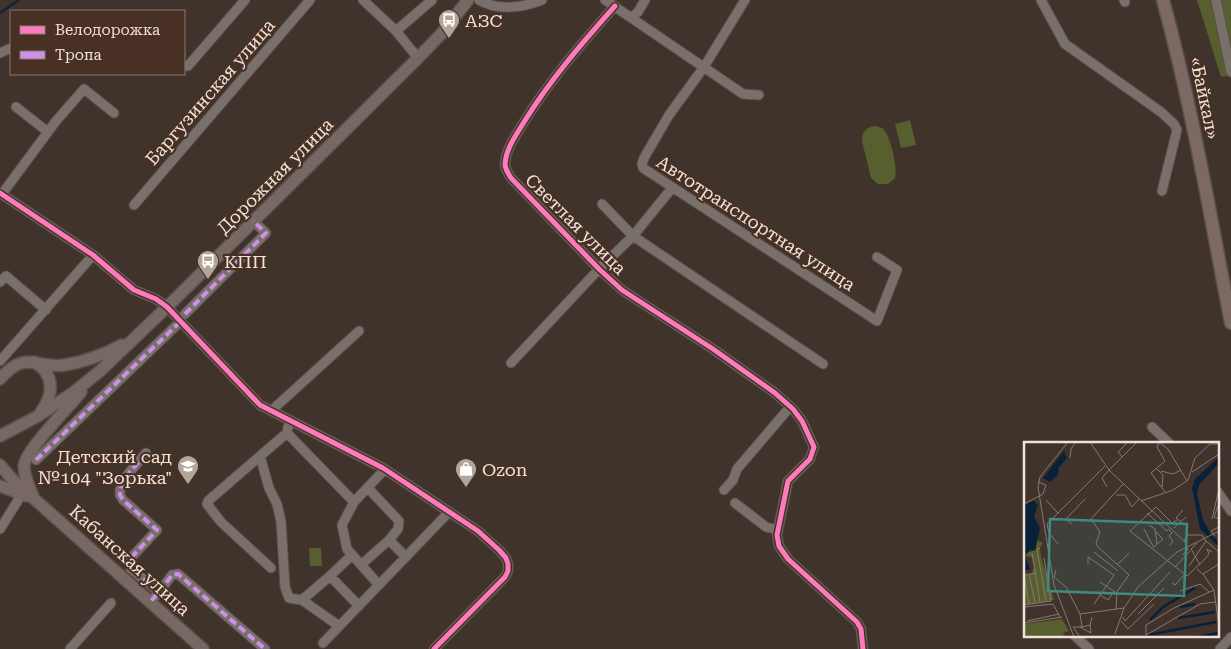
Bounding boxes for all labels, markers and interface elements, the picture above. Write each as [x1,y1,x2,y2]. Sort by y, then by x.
bus stop icon: АЗС [437,8,461,39]
legend [10,10,185,75]
place label: АЗС [465,10,502,31]
street label: Баргузинская улица [141,15,279,169]
text: Велодорожка [55,21,160,39]
text: Тропа [55,46,102,64]
street label: «Байкал» [1186,55,1224,141]
street label: Дорожная улица [213,113,338,238]
street label: Автотранспортная улица [653,151,859,295]
street label: Светлая улица [521,169,631,279]
bus stop icon: КПП [196,249,220,280]
place label: КПП [224,251,267,272]
inset map [1024,442,1218,636]
place label: Детский сад №104 "Зорька" [38,446,172,488]
school or university icon: Детский сад №104 "Зорька" [176,454,200,485]
shop icon: Ozon [454,457,478,488]
place label: Ozon [482,459,528,480]
street label: Кабанская улица [65,500,195,620]

